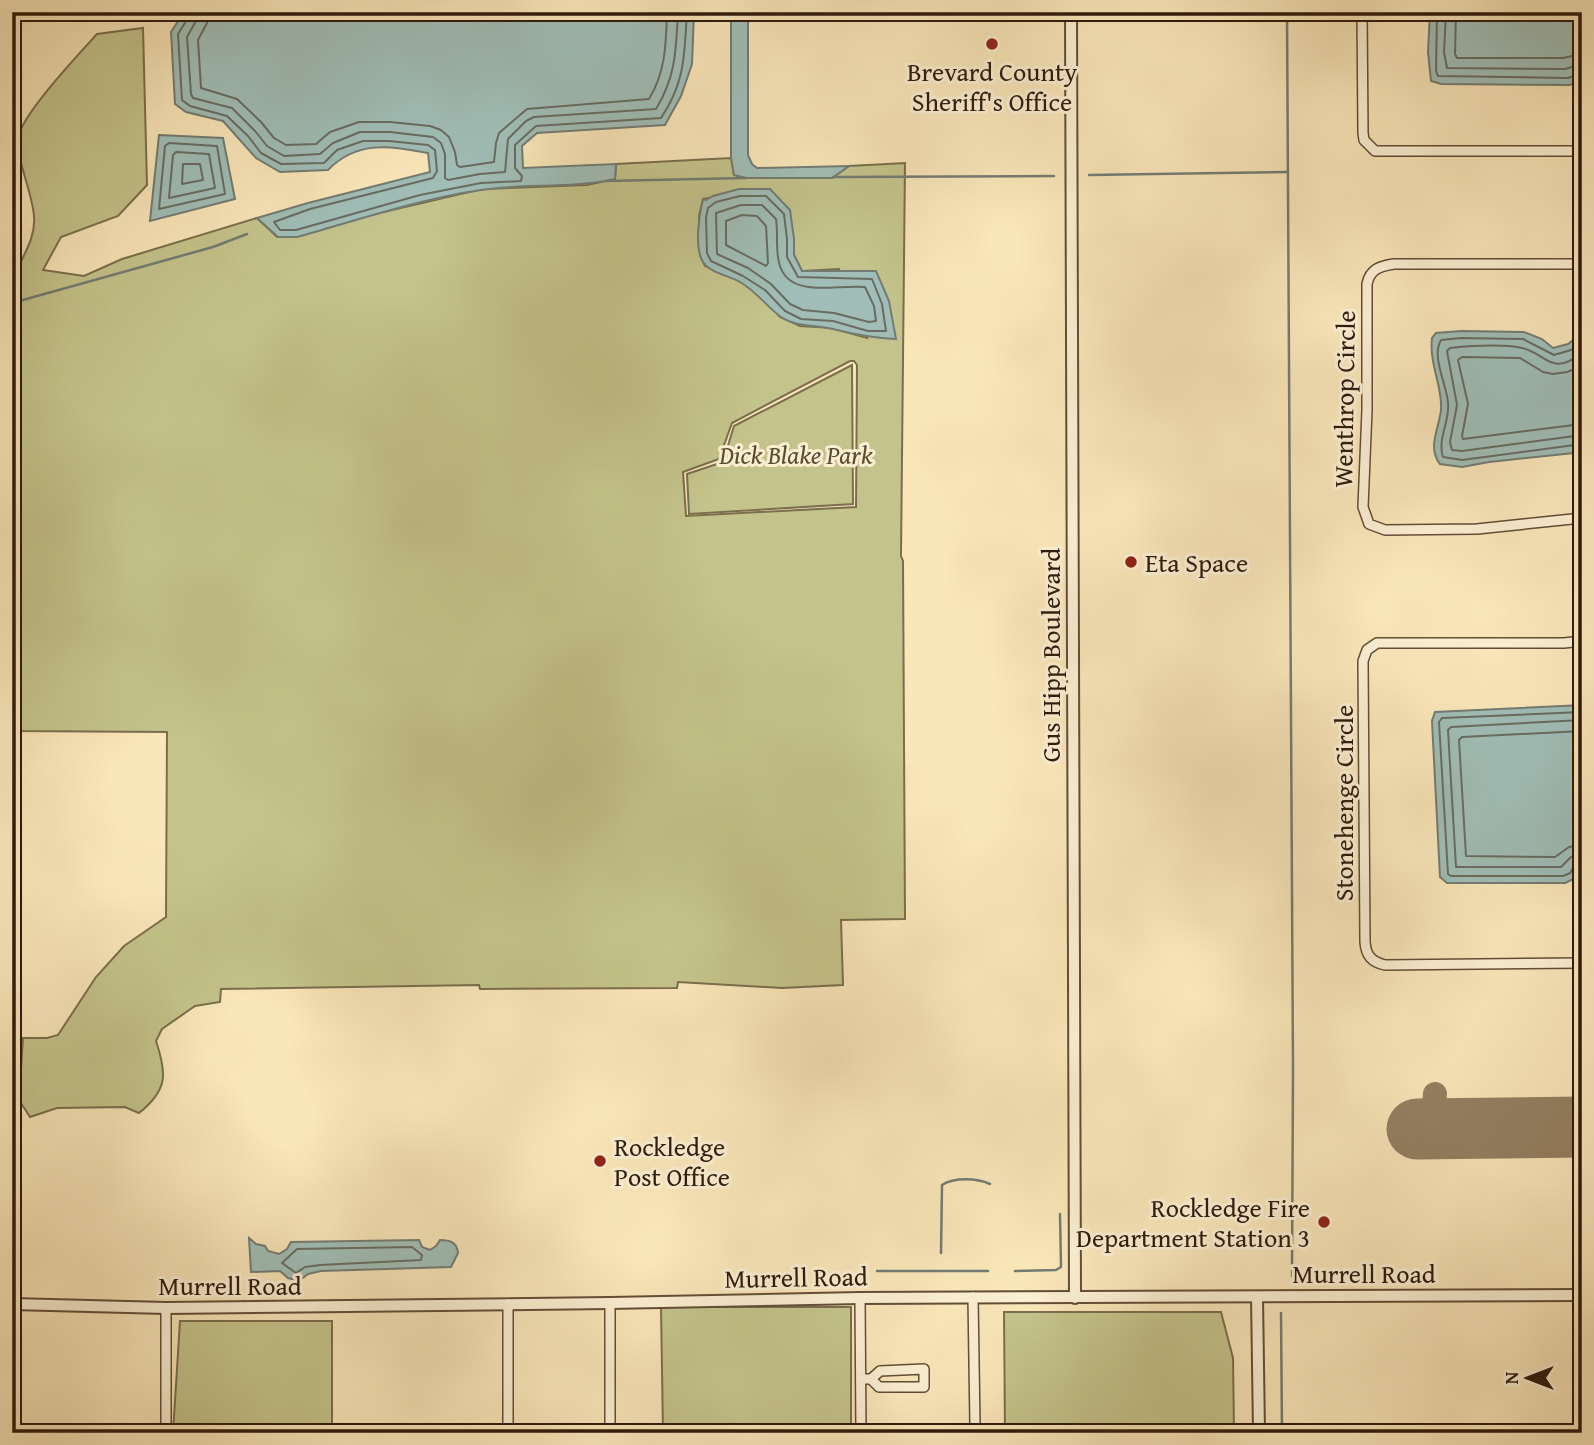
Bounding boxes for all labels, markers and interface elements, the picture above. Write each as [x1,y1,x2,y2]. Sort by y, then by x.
marker: Brevard County Sheriff's Office [984,36,1000,52]
place label: Brevard County Sheriff's Office [907,52,1077,121]
street label: Wenthrop Circle [1323,310,1365,488]
park label: Dick Blake Park [718,435,873,474]
place label: Eta Space [1145,543,1248,582]
street label: Gus Hipp Boulevard [1031,548,1070,762]
marker: Eta Space [1123,554,1139,570]
street label: Stonehenge Circle [1324,705,1363,901]
place label: Rockledge Post Office [614,1127,730,1196]
marker: Rockledge Post Office [592,1153,608,1169]
place label: Rockledge Fire Department Station 3 [1076,1188,1310,1257]
marker: Rockledge Fire Department Station 3 [1316,1214,1332,1230]
street label: Murrell Road [1292,1254,1436,1293]
street label: Murrell Road [724,1256,868,1298]
street label: Murrell Road [158,1266,302,1305]
north arrow [1492,1344,1562,1414]
text: N [1497,1371,1525,1384]

